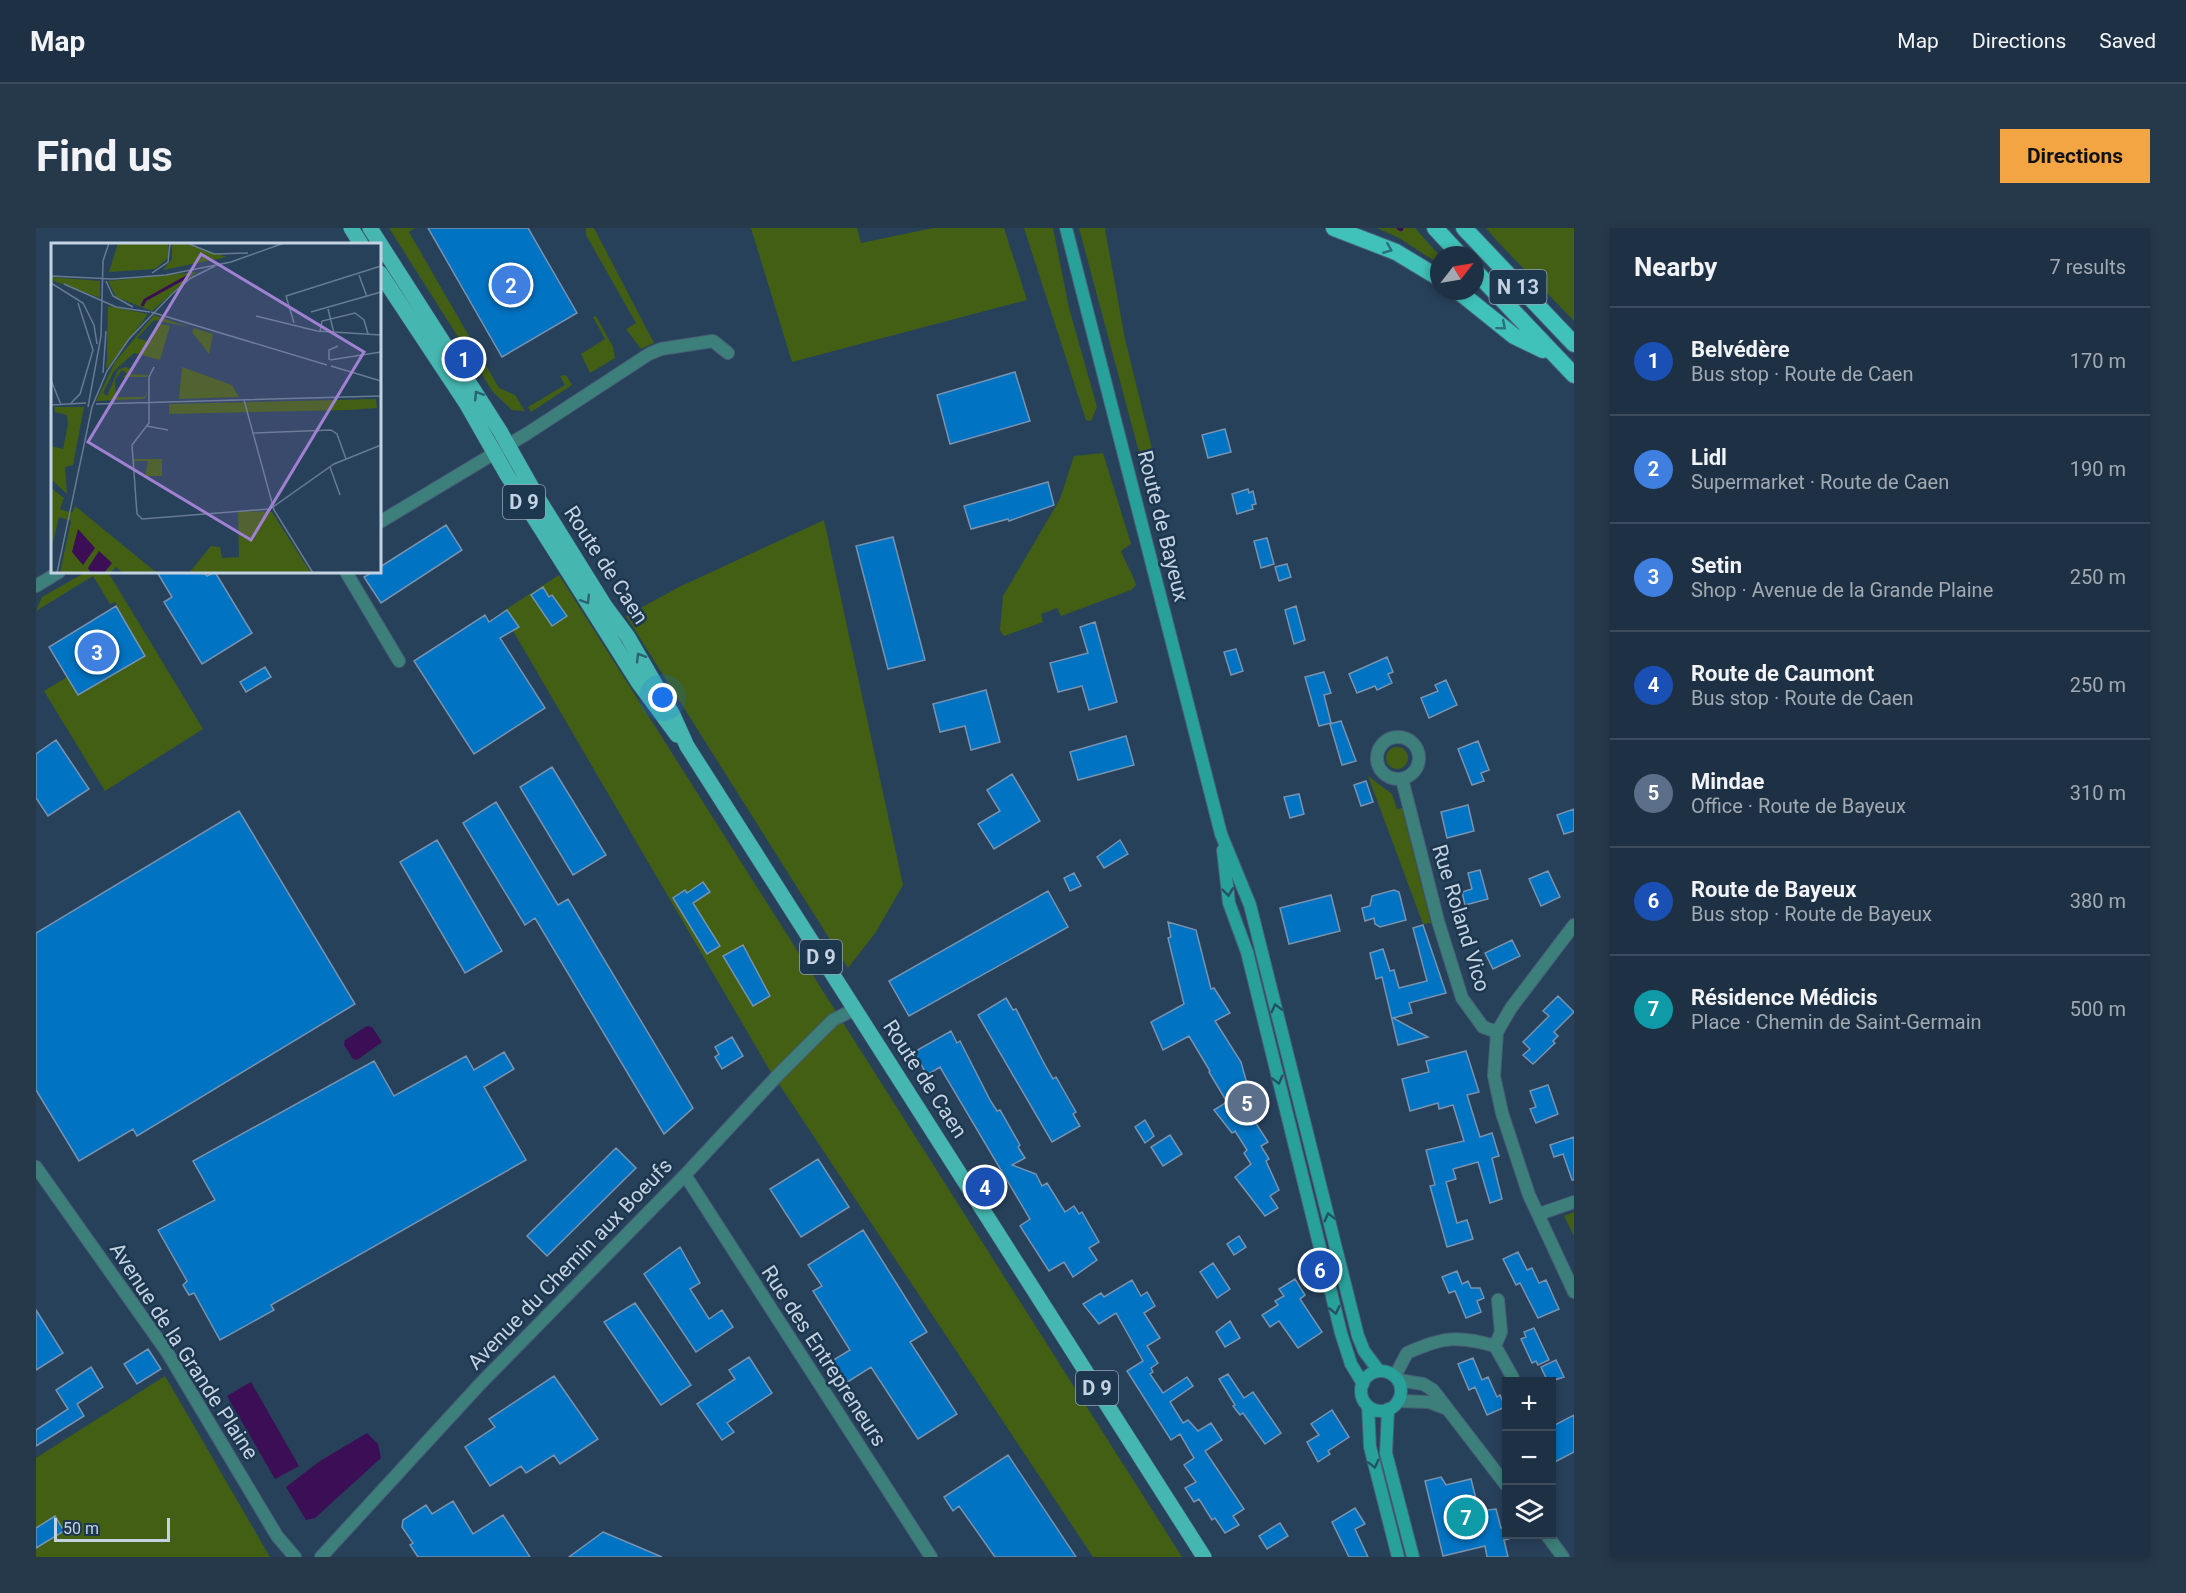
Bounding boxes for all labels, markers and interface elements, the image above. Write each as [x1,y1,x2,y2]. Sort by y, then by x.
text: Map [30,25,85,58]
text: Map [1897,29,1939,53]
text: Directions [1972,29,2066,53]
text: Saved [2099,29,2156,53]
button: Directions [2000,129,2150,183]
text: Find us [36,132,173,181]
one-way arrow [1382,242,1393,254]
inset map [51,243,381,573]
north arrow [1430,246,1484,300]
text: Nearby [1634,252,1717,282]
text: 7 results [2050,255,2126,279]
pin: 2 [492,262,530,308]
road number: N 13 [1490,270,1546,304]
one-way arrow [1495,319,1506,330]
pin: 1 [444,336,484,382]
text: Belvédère [1691,337,1790,362]
text: 1 [1648,349,1659,373]
text: 170 m [2070,349,2126,373]
text: Bus stop · Route de Caen [1691,362,1913,386]
one-way arrow [473,391,485,401]
text: Lidl [1691,445,1727,470]
street label: Route de Bayeux [1133,448,1193,604]
text: 2 [1648,457,1659,481]
text: 190 m [2070,457,2126,481]
text: Supermarket · Route de Caen [1691,470,1949,494]
road number: D 9 [503,485,545,519]
street label: Route de Caen [559,502,653,628]
text: Setin [1691,553,1742,578]
text: 3 [1648,565,1659,589]
text: 250 m [2070,565,2126,589]
text: Shop · Avenue de la Grande Plaine [1691,578,1993,602]
one-way arrow [579,594,591,604]
pin: 3 [78,630,116,674]
one-way arrow [636,653,648,663]
text: Route de Caumont [1691,661,1874,686]
text: 4 [1648,673,1659,697]
text: 250 m [2070,673,2126,697]
your location [648,683,677,712]
text: Bus stop · Route de Caen [1691,686,1913,710]
text: Mindae [1691,769,1764,794]
text: 5 [1648,781,1659,805]
text: 310 m [2070,781,2126,805]
text: Office · Route de Bayeux [1691,794,1906,818]
street label: Rue Roland Vico [1427,842,1495,994]
text: Route de Bayeux [1691,877,1856,902]
one-way arrow [1221,887,1234,896]
text: 6 [1648,889,1659,913]
text: 380 m [2070,889,2126,913]
text: Bus stop · Route de Bayeux [1691,902,1932,926]
road number: D 9 [800,940,842,974]
text: Résidence Médicis [1691,985,1877,1010]
text: 7 [1648,997,1659,1021]
text: 500 m [2070,997,2126,1021]
one-way arrow [1271,1003,1284,1013]
text: Place · Chemin de Saint-Germain [1691,1010,1982,1034]
street label: Route de Caen [878,1016,972,1142]
one-way arrow [1271,1075,1284,1085]
pin: 5 [1228,1080,1266,1126]
street label: Avenue du Chemin aux Boeufs [463,1154,677,1374]
pin: 4 [966,1164,1004,1210]
one-way arrow [1323,1213,1336,1223]
street label: Avenue de la Grande Plaine [105,1238,263,1464]
pin: 6 [1300,1248,1340,1292]
street label: Rue des Entrepreneurs [757,1261,891,1451]
one-way arrow [1328,1305,1341,1315]
road number: D 9 [1076,1371,1118,1405]
map controls [1502,1377,1556,1539]
button: + [1502,1377,1556,1431]
button: − [1502,1431,1556,1485]
one-way arrow [1367,1458,1379,1468]
button: layers [1502,1485,1556,1539]
pin: 7 [1446,1494,1486,1540]
scale bar [54,1515,170,1542]
text: 50 m [63,1519,99,1538]

